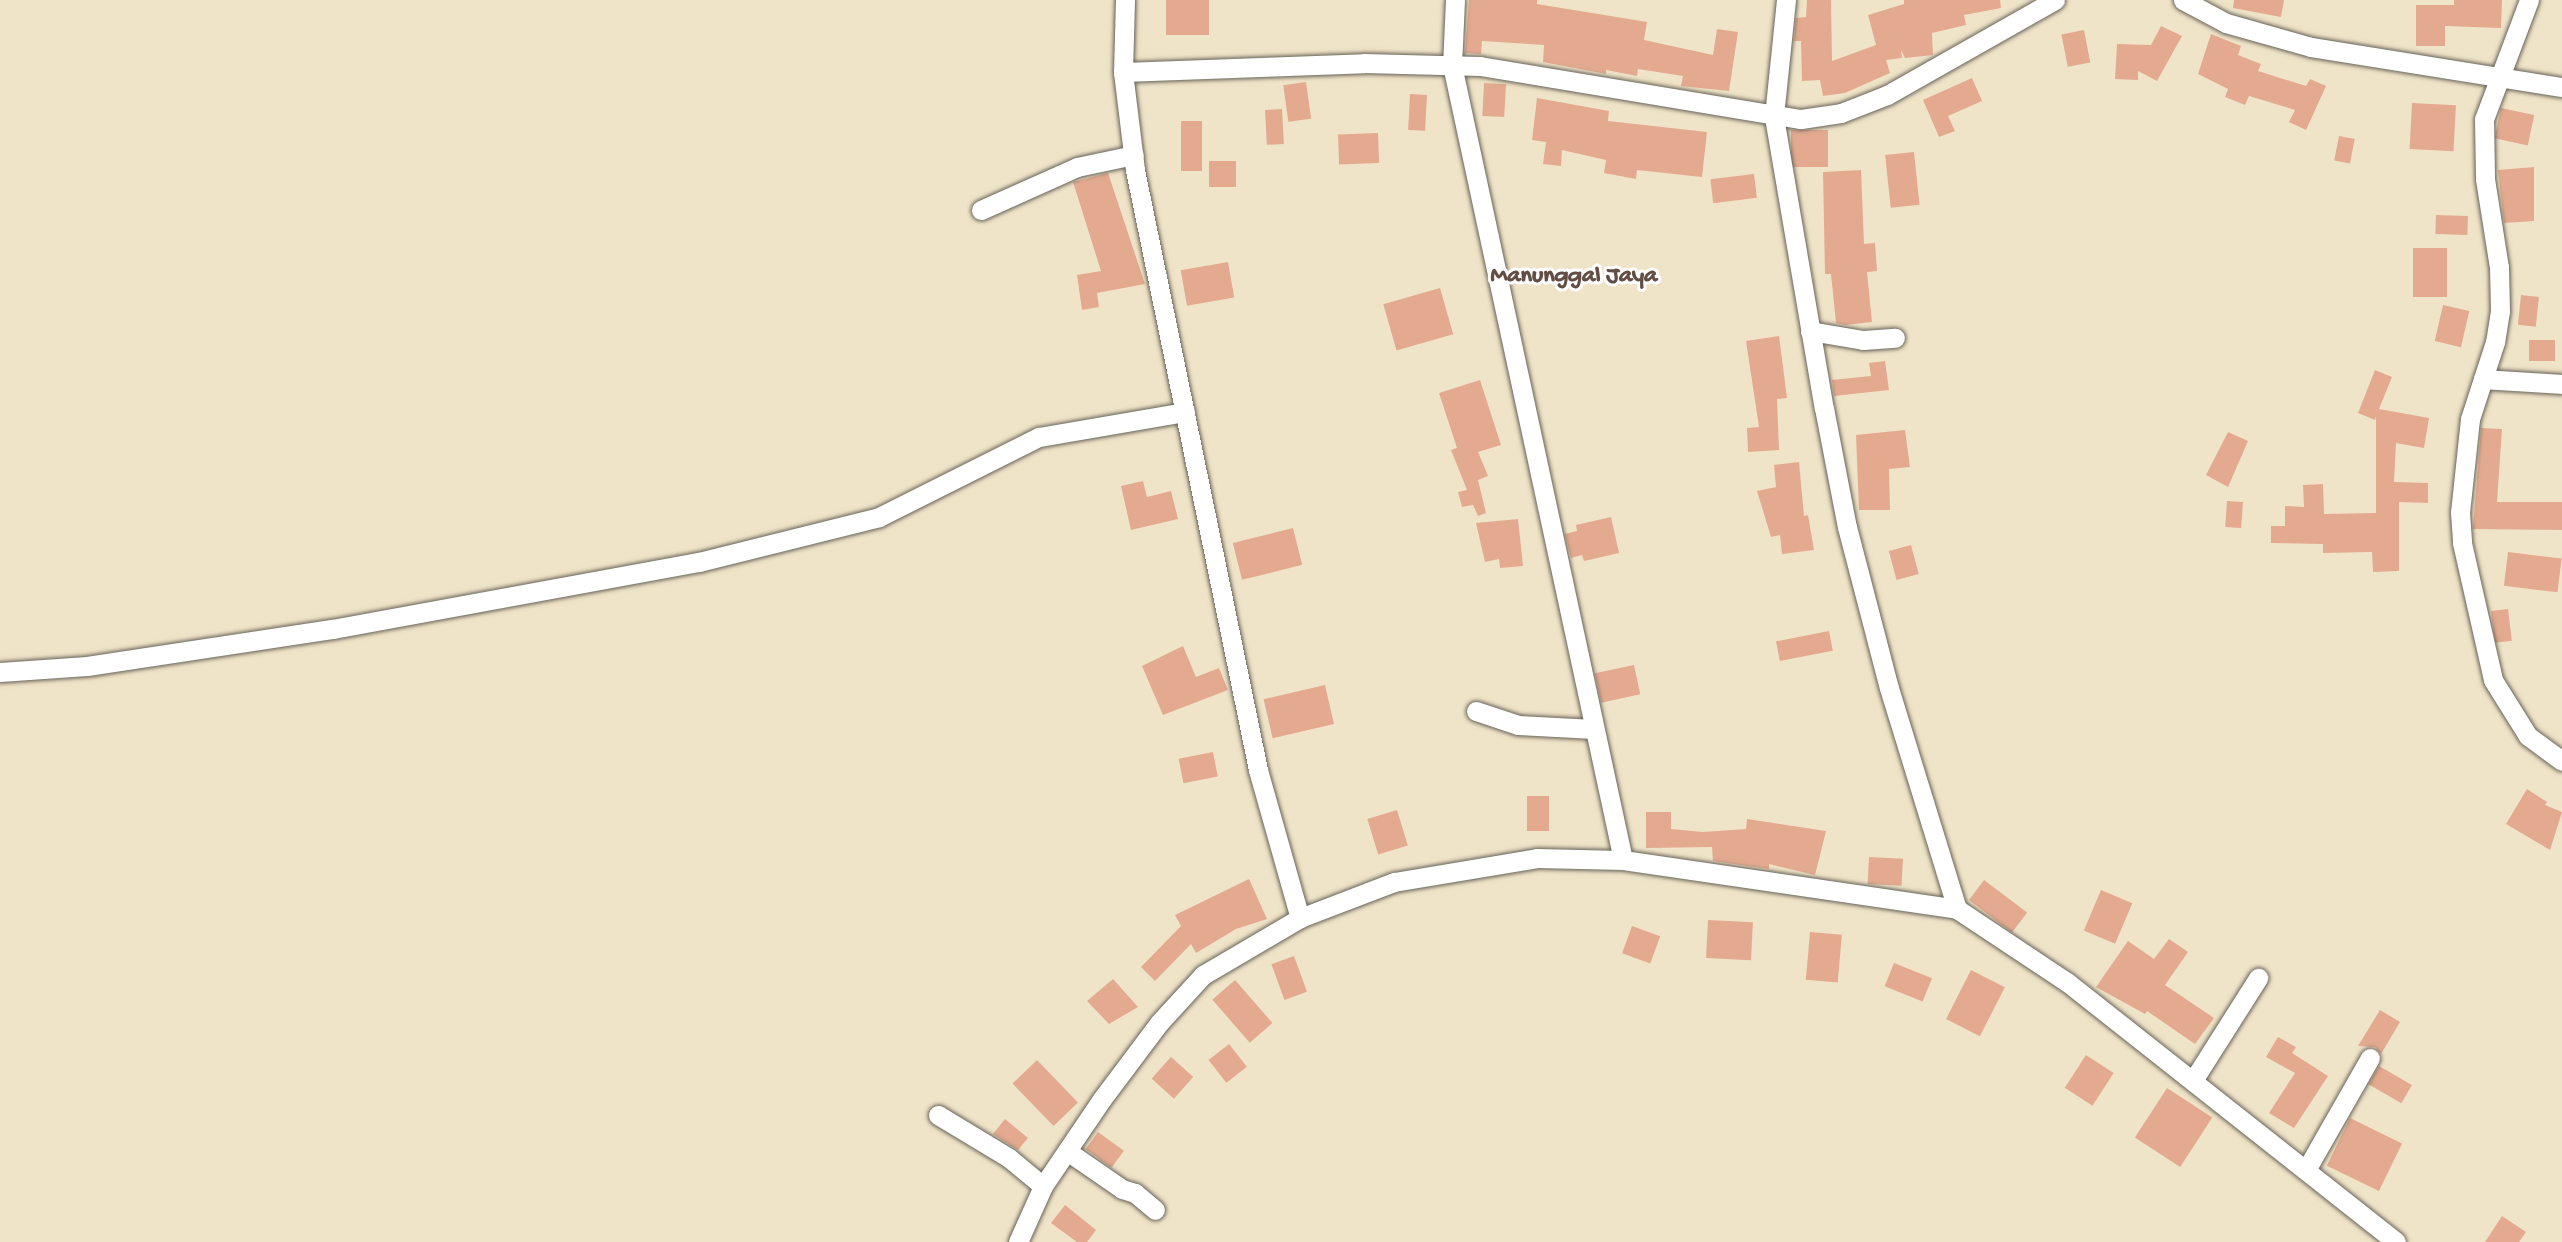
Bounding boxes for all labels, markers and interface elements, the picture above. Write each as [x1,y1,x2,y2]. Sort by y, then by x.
district label: Manunggal Jaya [1491,263,1657,291]

